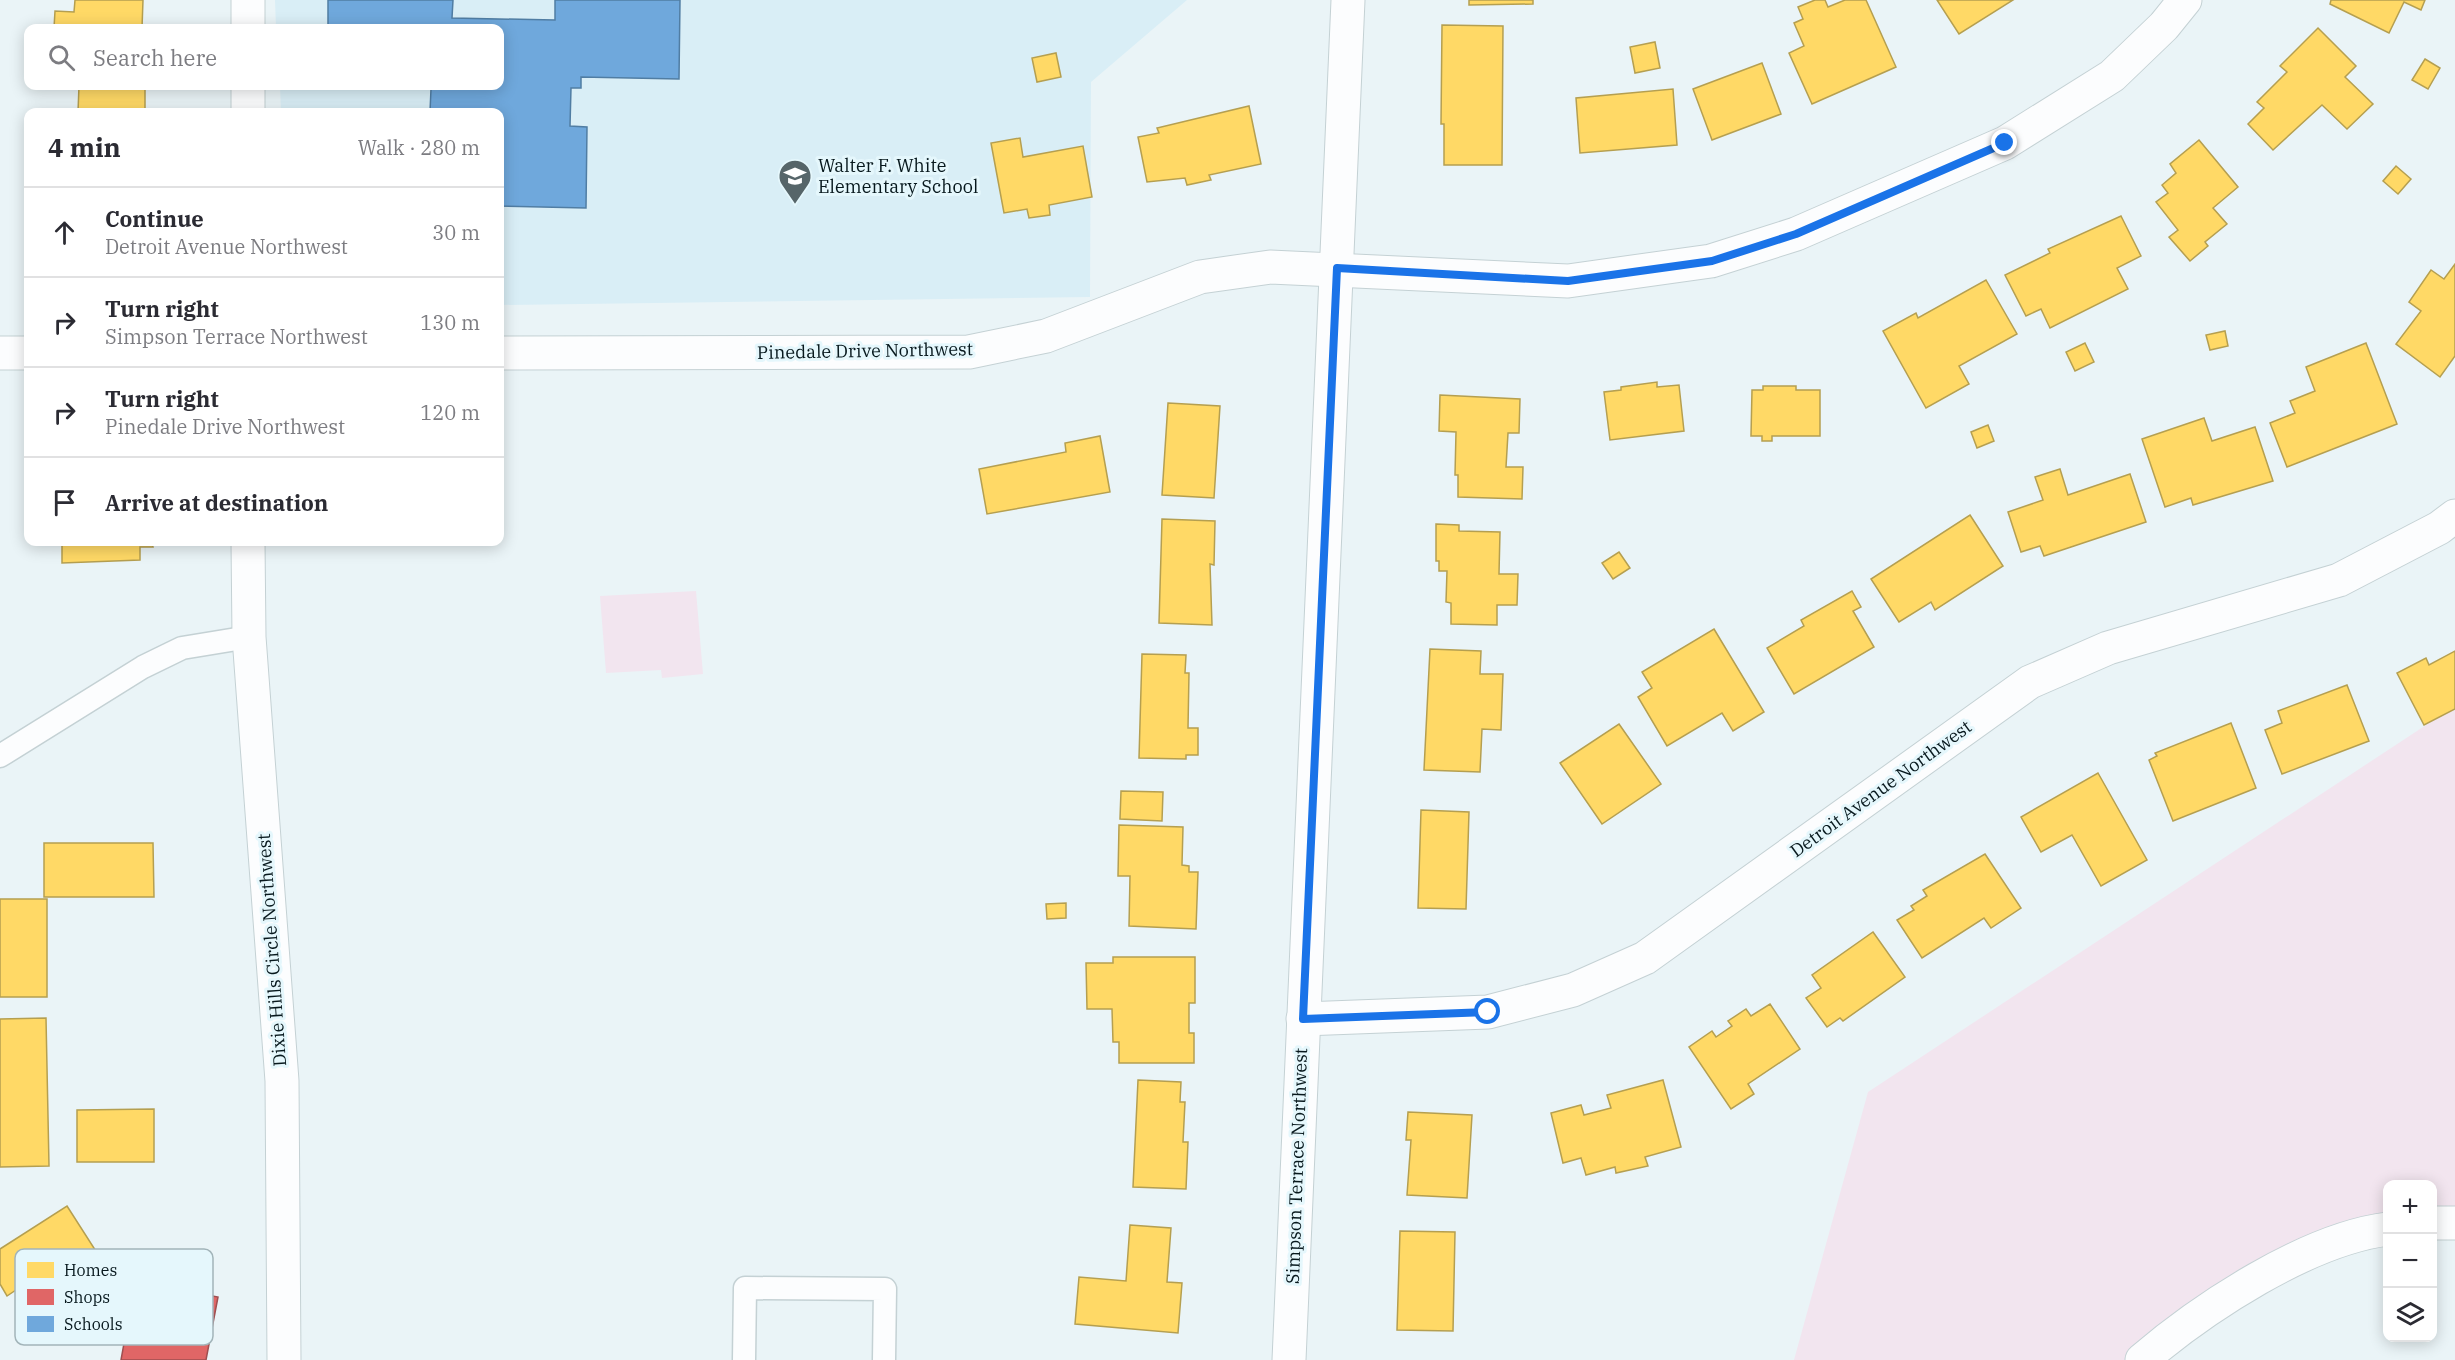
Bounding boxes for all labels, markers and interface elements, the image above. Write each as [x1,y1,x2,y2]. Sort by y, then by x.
search box [24,24,504,90]
icon: search [45,41,78,74]
text: Search here [93,43,217,72]
route end [1991,129,2017,155]
text: 4 min [48,130,121,164]
text: Walk · 280 m [358,134,480,161]
place label: Walter F. White Elementary School [818,154,978,198]
school or university icon: Walter F. White Elementary School [777,158,813,205]
text: Continue [105,204,204,233]
icon: ahead [48,216,81,249]
text: 30 m [432,219,480,246]
text: Detroit Avenue Northwest [105,233,348,260]
text: Turn right [105,294,219,323]
icon: right [48,306,81,339]
text: 130 m [420,309,480,336]
text: Simpson Terrace Northwest [105,323,368,350]
street label: Pinedale Drive Northwest [757,337,973,364]
text: Turn right [105,384,219,413]
icon: right [48,396,81,429]
text: 120 m [420,399,480,426]
text: Pinedale Drive Northwest [105,413,345,440]
icon: arrive [48,486,81,519]
text: Arrive at destination [105,488,328,517]
street label: Detroit Avenue Northwest [1786,715,1976,862]
street label: Dixie Hills Circle Northwest [252,833,291,1067]
route start [1474,998,1500,1024]
street label: Simpson Terrace Northwest [1281,1047,1312,1285]
map controls [2383,1180,2437,1342]
button: + [2383,1180,2437,1234]
button: − [2383,1234,2437,1288]
legend [15,1249,213,1345]
text: Homes [64,1260,117,1280]
text: Shops [64,1287,110,1307]
button: layers [2383,1288,2437,1342]
text: Schools [64,1314,122,1334]

